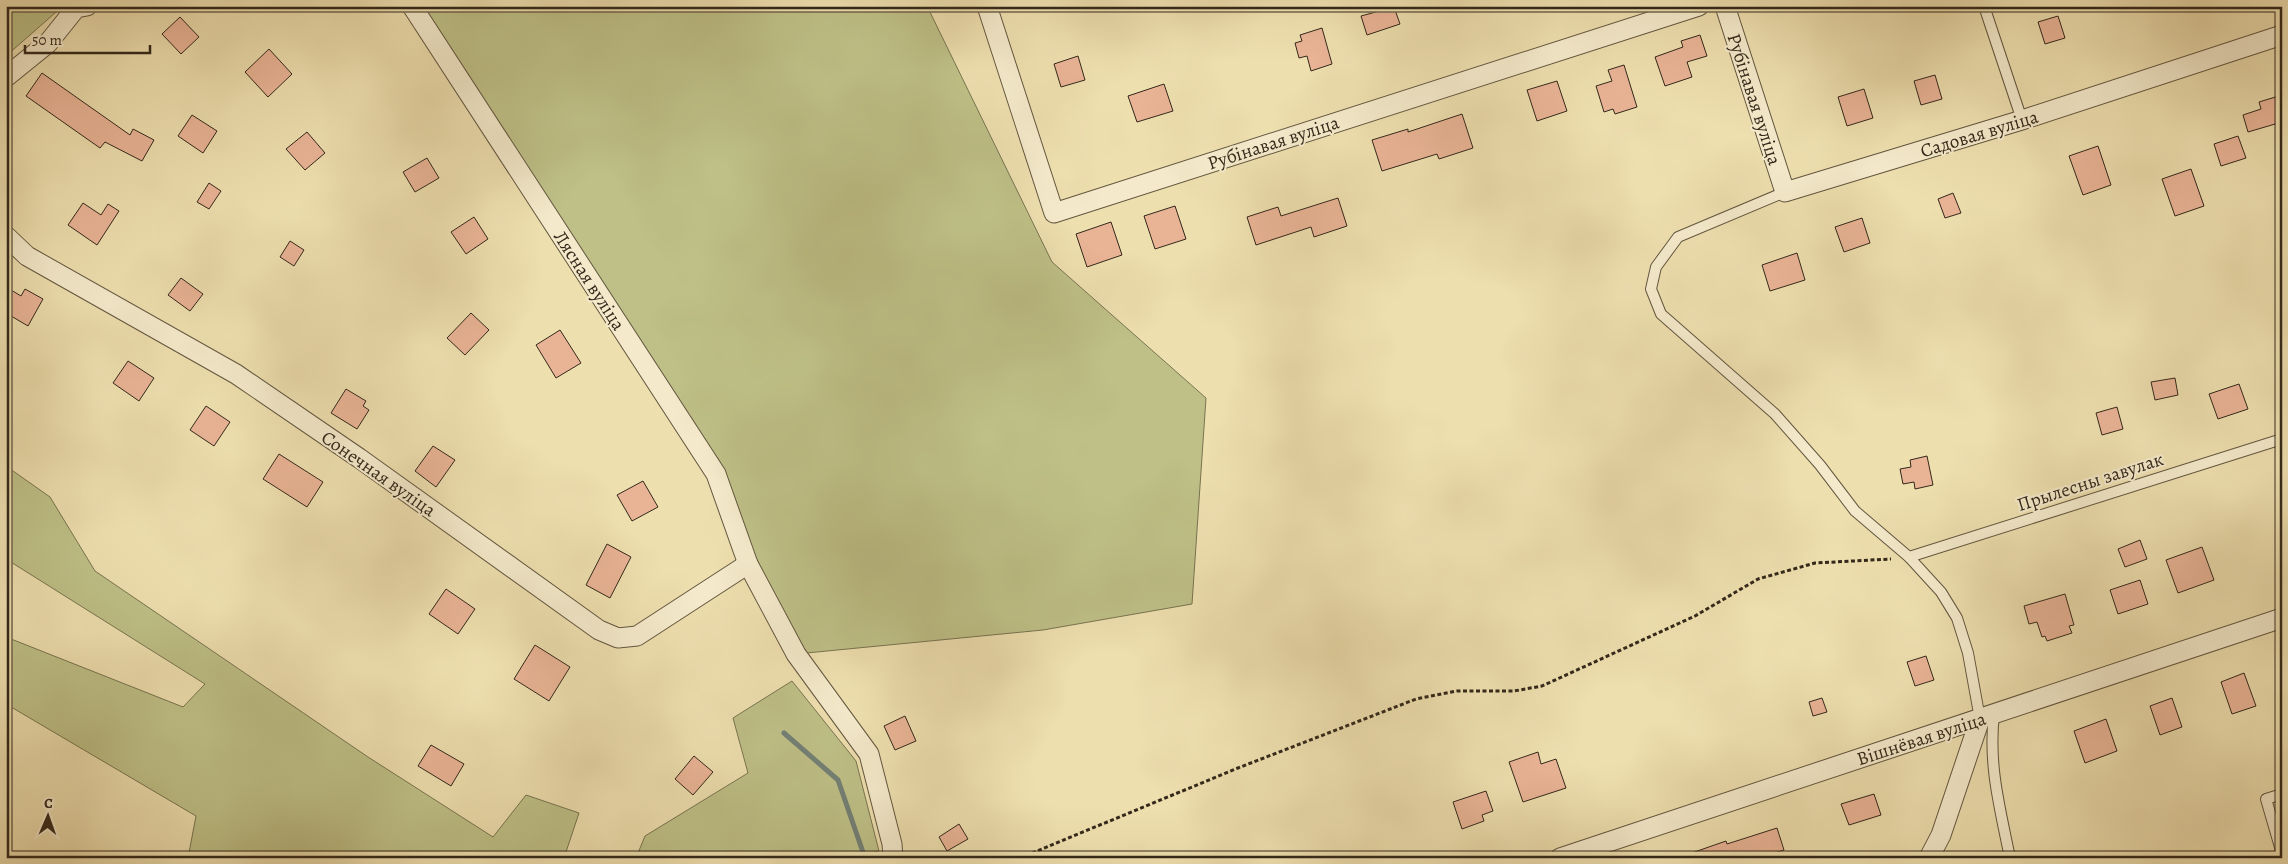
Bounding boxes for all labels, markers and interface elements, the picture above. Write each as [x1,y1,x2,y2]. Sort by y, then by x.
scale bar [25,22,150,54]
text: 50 m [32,30,62,50]
street label: Рубінавая вуліца [1721,30,1788,169]
street label: Садовая вуліца [1917,104,2042,164]
street label: Рубінавая вуліца [1204,109,1343,176]
street label: Лясная вуліца [547,226,631,336]
street label: Сонечная вуліца [316,425,441,523]
street label: Прылесны завулак [2014,446,2167,518]
street label: Вішнёвая вуліца [1853,706,1989,772]
north arrow [22,792,72,842]
text: С [44,794,53,813]

